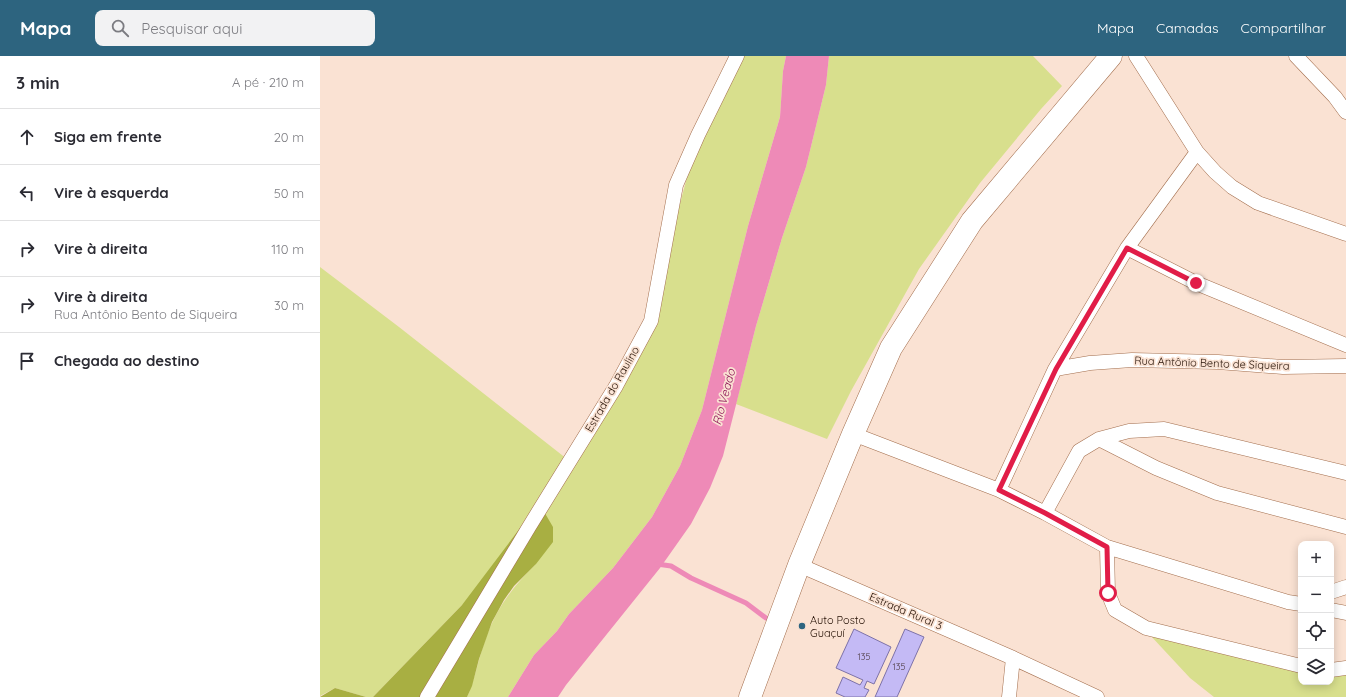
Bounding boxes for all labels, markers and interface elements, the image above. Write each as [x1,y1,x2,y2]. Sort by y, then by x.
search box [95,10,375,46]
text: Mapa [20,16,71,40]
icon: search [109,17,131,39]
text: Pesquisar aqui [141,19,243,38]
text: Mapa [1097,19,1134,37]
text: Camadas [1156,19,1218,37]
text: Compartilhar [1240,19,1326,37]
text: 3 min [16,72,60,93]
text: A pé · 210 m [232,74,304,90]
icon: ahead [16,126,38,148]
text: Siga em frente [54,127,162,146]
text: 20 m [274,129,304,145]
icon: left [16,182,38,204]
text: Vire à esquerda [54,183,169,202]
text: 50 m [274,185,304,201]
icon: right [16,238,38,260]
text: Vire à direita [54,239,148,258]
text: 110 m [271,241,304,257]
route end [1187,274,1205,292]
text: Vire à direita [54,287,148,306]
icon: right [16,294,38,316]
text: 30 m [274,297,304,313]
text: Rua Antônio Bento de Siqueira [54,306,237,322]
street label: Estrada do Raulino [582,343,642,434]
icon: arrive [16,350,38,372]
text: Chegada ao destino [54,351,199,370]
street label: Rua Antônio Bento de Siqueira [1134,353,1290,373]
water label: Rio Veado [709,366,738,427]
map controls [1298,541,1334,685]
button: + [1298,541,1334,577]
button: − [1298,577,1334,613]
route start [1099,584,1117,602]
street label: Estrada Rural 3 [867,589,945,633]
place label: Auto Posto Guaçuí [810,613,866,640]
button: locate [1298,613,1334,649]
marker: Auto Posto Guaçuí [797,621,807,631]
button: layers [1298,649,1334,685]
house number: 135 [858,651,871,662]
house number: 135 [893,661,906,672]

